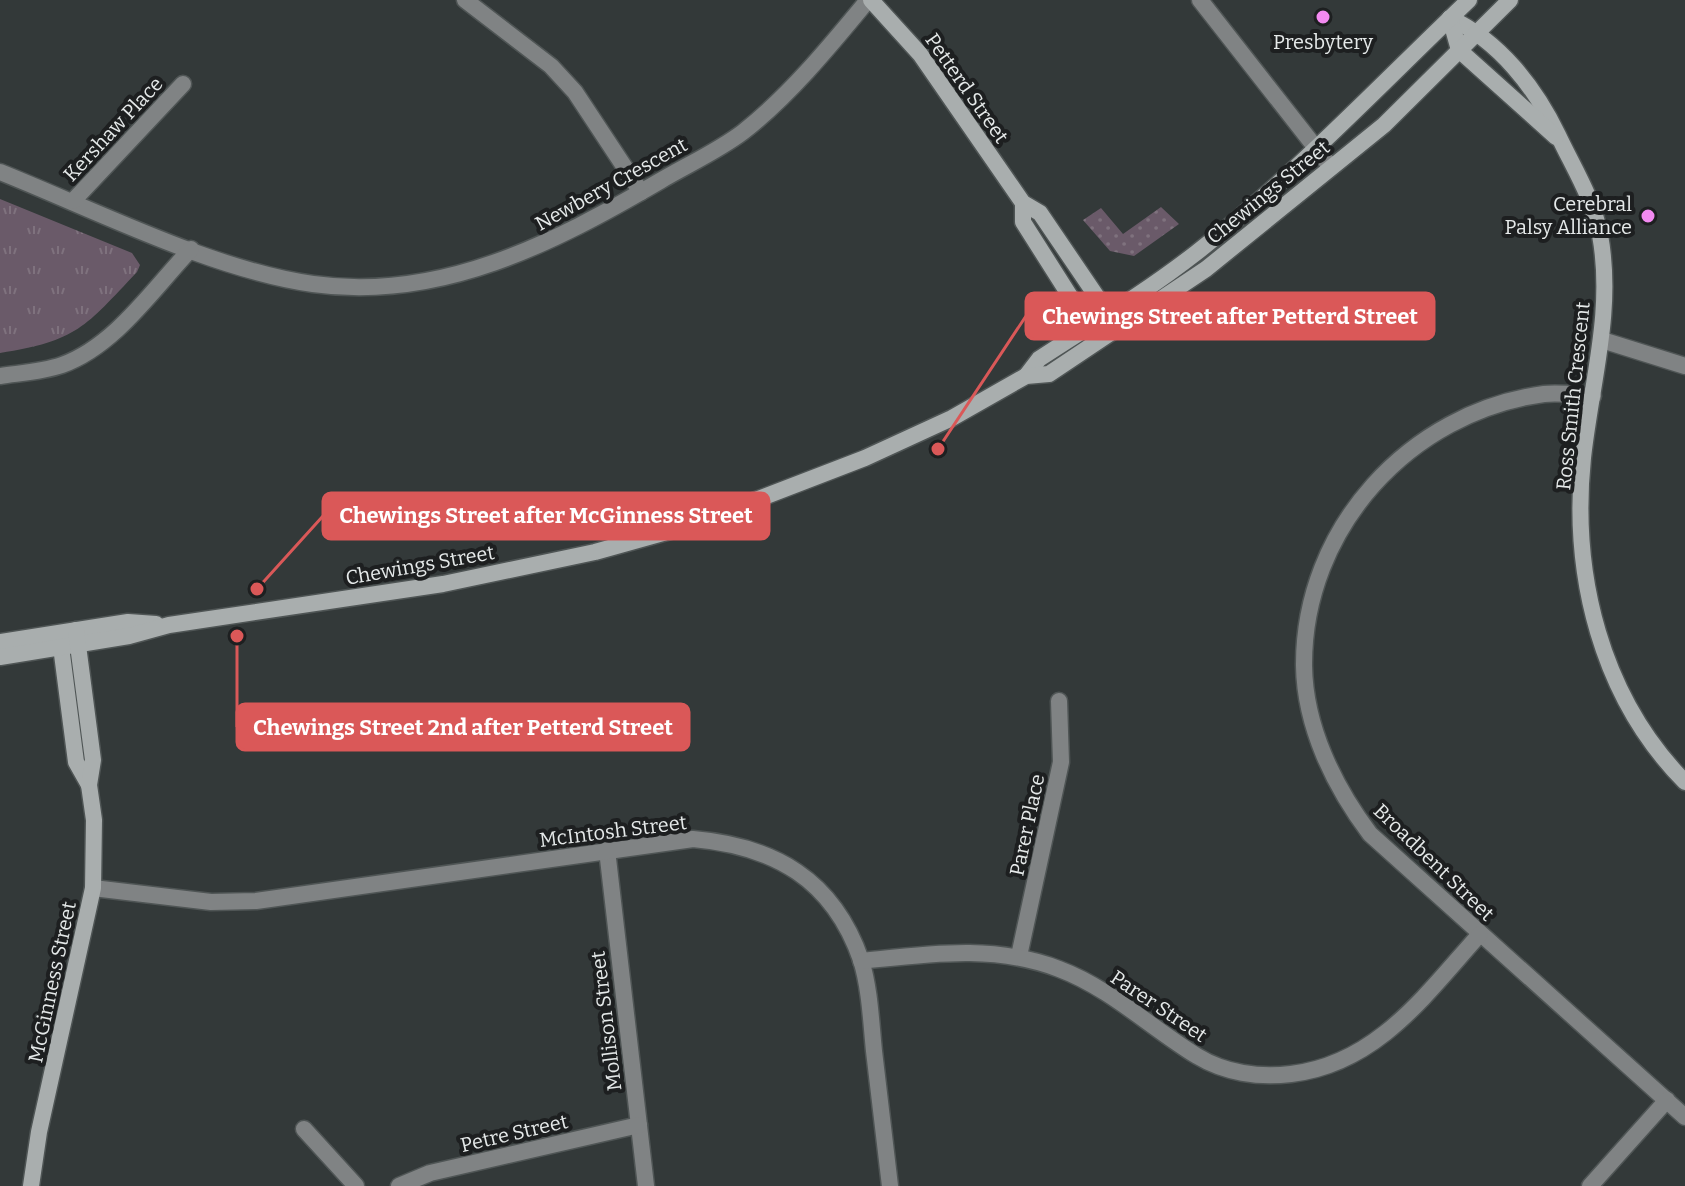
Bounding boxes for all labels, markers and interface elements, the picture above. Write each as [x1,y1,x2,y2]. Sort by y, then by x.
marker: Presbytery [1314,8,1332,26]
street label: Petterd Street [920,29,1014,147]
place label: Presbytery [1273,30,1373,54]
street label: Kershaw Place [58,72,168,186]
street label: Newbery Crescent [531,132,691,236]
street label: Chewings Street [1202,135,1334,249]
place label: Cerebral Palsy Alliance [1505,192,1632,239]
marker: Cerebral Palsy Alliance [1639,207,1657,225]
callout: Chewings Street after Petterd Street [1026,293,1434,339]
street label: Ross Smith Crescent [1551,301,1595,491]
text: Chewings Street after Petterd Street [1042,303,1418,330]
callout: Chewings Street after McGinness Street [323,493,769,539]
text: Chewings Street after McGinness Street [339,502,753,529]
street label: Chewings Street [344,540,496,590]
callout: Chewings Street 2nd after Petterd Street [237,704,689,750]
text: Chewings Street 2nd after Petterd Street [253,714,673,741]
street label: Parer Place [1005,772,1049,878]
street label: Broadbent Street [1369,798,1499,926]
street label: McIntosh Street [538,810,688,852]
street label: McGinness Street [23,899,81,1065]
street label: Mollison Street [586,950,626,1092]
street label: Parer Street [1106,965,1212,1047]
street label: Petre Street [458,1109,570,1157]

